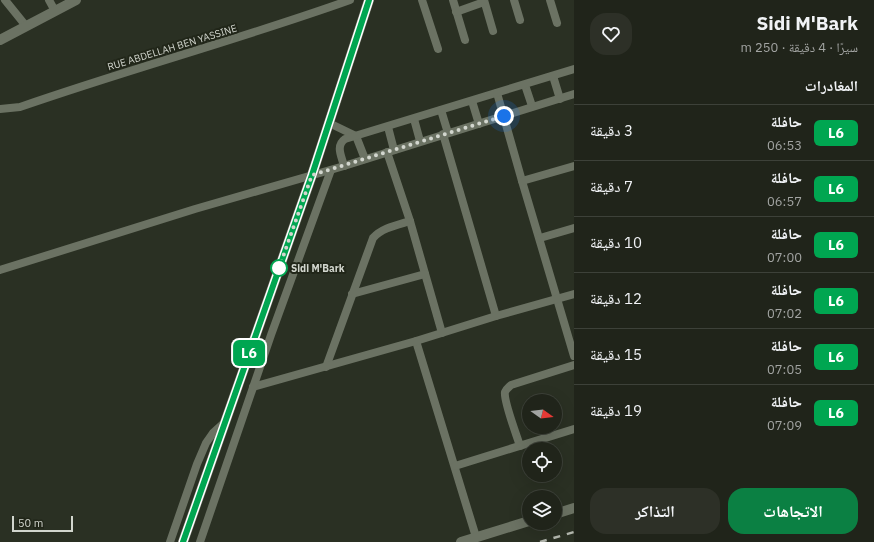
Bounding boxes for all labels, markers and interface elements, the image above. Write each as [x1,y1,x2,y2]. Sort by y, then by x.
text: Sidi M'Bark [756,11,858,35]
button: heart [590,13,632,55]
street label: RUE ABDELLAH BEN YASSINE [106,22,239,73]
text: سيرًا · 4 دقيقة · 250 m [741,39,858,56]
text: المغادرات [805,76,858,95]
your location [494,106,514,126]
text: حافلة [771,112,802,131]
text: 3 دقيقة [590,121,633,140]
text: L6 [828,124,844,142]
text: 06:53 [767,137,802,154]
text: حافلة [771,168,802,187]
text: 7 دقيقة [590,177,633,196]
text: L6 [828,180,844,198]
text: 06:57 [767,193,802,210]
text: حافلة [771,224,802,243]
text: 10 دقيقة [590,233,642,252]
text: L6 [828,236,844,254]
text: 07:00 [767,249,802,266]
marker: Sidi M'Bark [270,259,288,277]
place label: Sidi M'Bark [291,262,345,275]
text: حافلة [771,280,802,299]
text: 12 دقيقة [590,289,642,308]
text: L6 [828,292,844,310]
text: 07:02 [767,305,802,322]
text: حافلة [771,336,802,355]
line badge: L6 [231,340,267,366]
text: L6 [241,344,257,362]
text: 15 دقيقة [590,345,642,364]
text: L6 [828,348,844,366]
text: 07:05 [767,361,802,378]
text: حافلة [771,392,802,411]
north arrow [522,394,562,434]
map controls [522,394,562,530]
text: 19 دقيقة [590,401,642,420]
text: L6 [828,404,844,422]
text: 07:09 [767,417,802,434]
button: locate [522,442,562,482]
button: التذاكر [590,488,720,534]
button: الاتجاهات [728,488,858,534]
button: layers [522,490,562,530]
scale bar [12,514,73,533]
text: 50 m [18,516,43,530]

